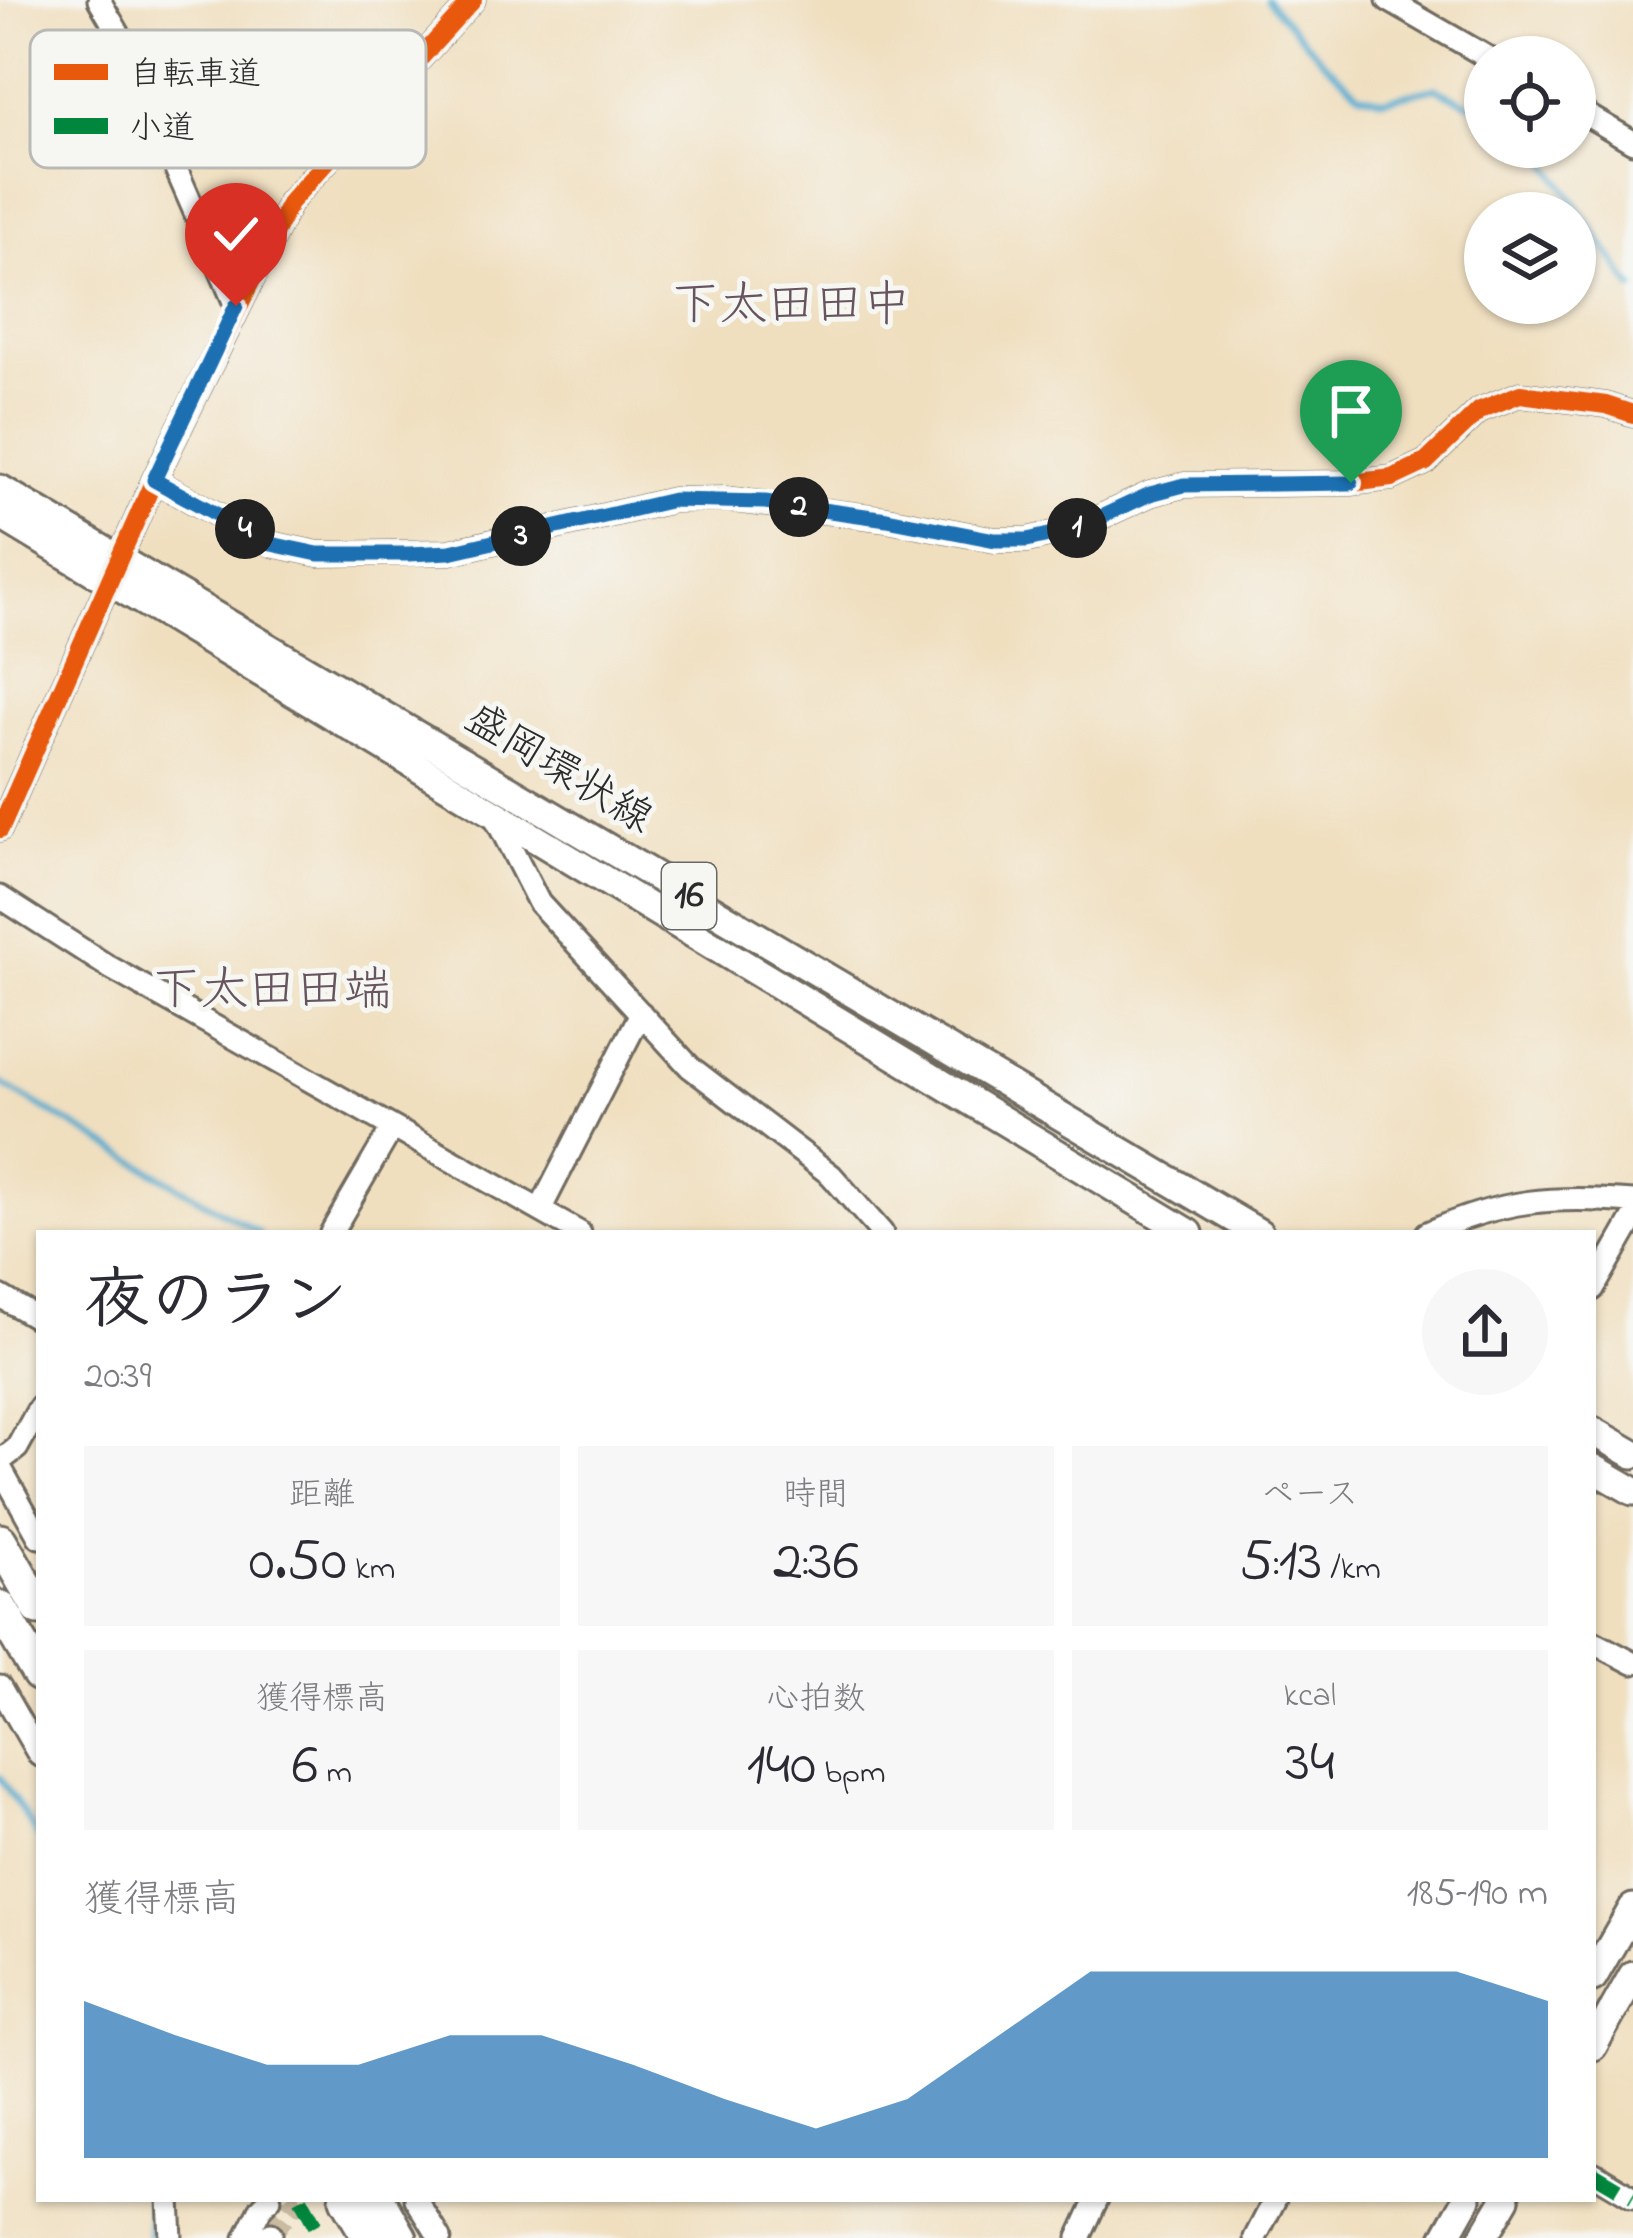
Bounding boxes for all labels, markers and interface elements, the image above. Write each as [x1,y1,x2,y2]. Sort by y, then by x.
legend [30,30,426,168]
map controls [1464,36,1596,324]
button: locate [1464,36,1596,168]
text: 自転車道 [129,52,261,100]
text: 小道 [129,106,195,154]
pin [185,183,287,306]
button: layers [1464,192,1596,324]
icon: check [203,201,269,267]
district label: 下太田田中 [671,272,911,342]
pin [1300,360,1402,483]
icon: arrive [1318,378,1384,444]
pin: 2 [769,477,829,537]
text: 2 [791,483,807,531]
pin: 1 [1047,498,1107,558]
pin: 4 [215,499,275,559]
text: 1 [1072,504,1082,552]
text: 4 [238,505,252,553]
pin: 3 [491,506,551,566]
text: 3 [514,512,528,560]
street label: 盛岡環状線 [452,690,664,850]
road number: 16 [662,863,716,929]
district label: 下太田田端 [152,957,392,1027]
text: 夜のラン [84,1256,348,1352]
button: share [1422,1269,1548,1395]
text: 20:39 [84,1349,151,1406]
text: 距離 [289,1472,355,1520]
text: 時間 [783,1472,849,1520]
text: ペース [1261,1472,1359,1520]
text: 0.50 [249,1520,347,1607]
text: 2:36 [773,1520,859,1607]
text: 5:13 [1239,1520,1322,1607]
text: km [347,1546,395,1594]
text: /km [1322,1546,1381,1594]
text: kcal [1284,1673,1336,1721]
text: 獲得標高 [256,1676,388,1724]
text: 心拍数 [767,1676,866,1724]
text: 34 [1285,1721,1335,1808]
text: 6 [292,1724,318,1811]
text: 140 [747,1724,816,1811]
text: m [318,1750,352,1798]
text: bpm [816,1750,885,1798]
text: 185–190 m [1406,1866,1548,1923]
text: 獲得標高 [84,1873,240,1930]

